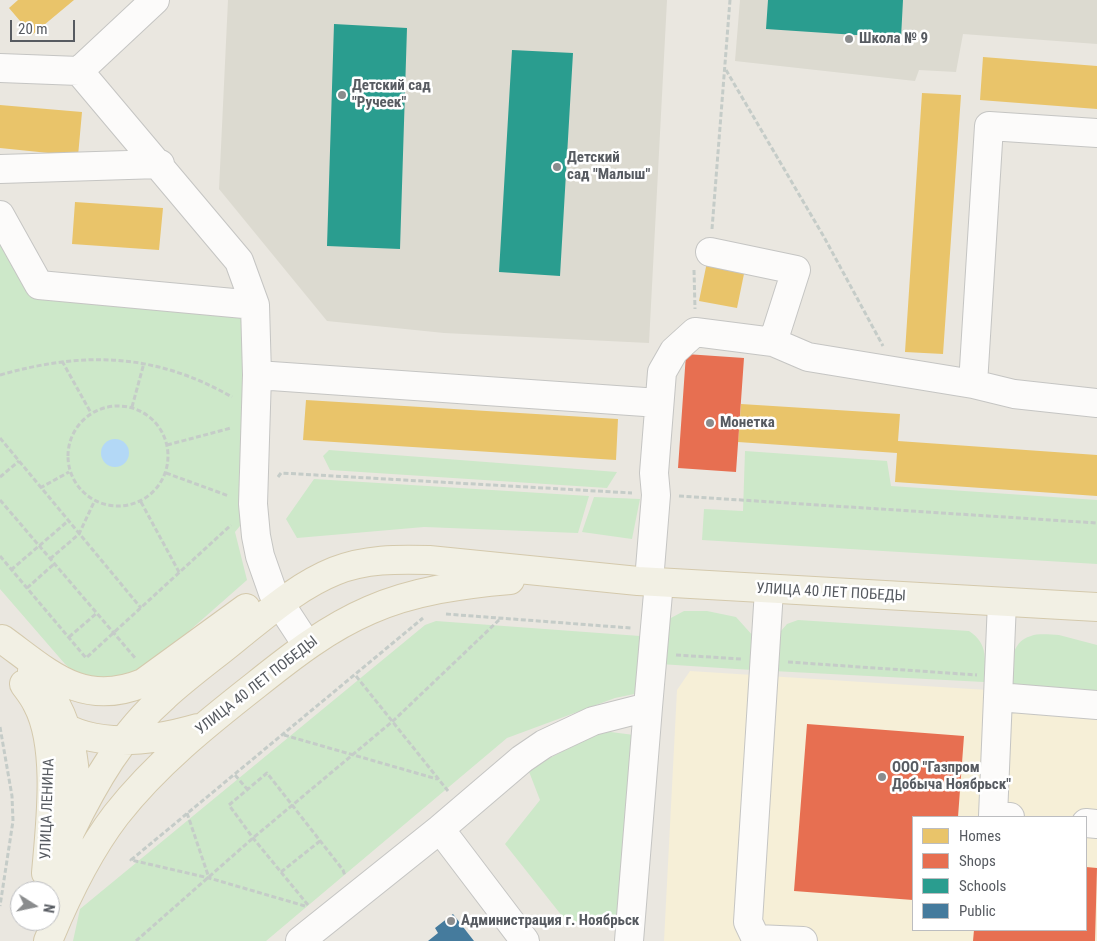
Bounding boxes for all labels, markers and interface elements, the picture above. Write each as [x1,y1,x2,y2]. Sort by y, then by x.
scale bar [12,10,78,42]
text: 20 m [18,20,48,38]
place label: Школа № 9 [859,30,928,48]
marker: Школа № 9 [843,33,855,45]
place label: Детский сад "Ручеек" [352,77,431,112]
marker: Детский сад "Ручеек" [336,89,348,101]
place label: Детский сад "Малыш" [567,149,650,184]
marker: Детский сад "Малыш" [551,161,563,173]
place label: Монетка [720,414,775,432]
marker: Монетка [704,417,716,429]
street label: УЛИЦА 40 ЛЕТ ПОБЕДЫ [756,580,906,606]
street label: УЛИЦА 40 ЛЕТ ПОБЕДЫ [192,633,322,739]
street label: УЛИЦА ЛЕНИНА [37,758,59,860]
place label: ООО "Газпром Добыча Ноябрьск" [892,759,1011,794]
marker: ООО "Газпром Добыча Ноябрьск" [876,771,888,783]
legend [912,816,1087,931]
text: Homes [959,827,1001,845]
text: Shops [959,852,996,870]
text: Schools [959,877,1006,895]
north arrow [10,881,60,931]
text: Public [959,902,996,920]
text: N [40,903,57,914]
place label: Администрация г. Ноябрьск [461,912,639,930]
marker: Администрация г. Ноябрьск [445,915,457,927]

